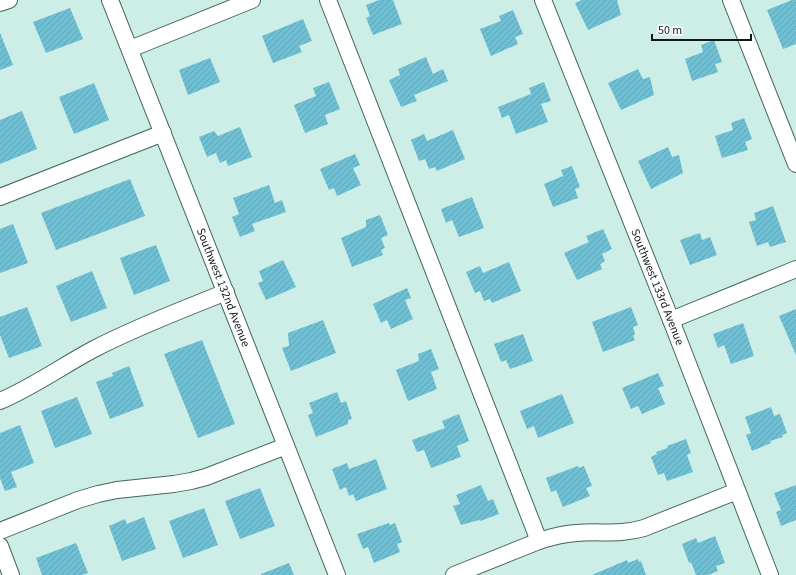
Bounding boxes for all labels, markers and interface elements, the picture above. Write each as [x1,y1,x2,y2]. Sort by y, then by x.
scale bar [652,16,751,42]
text: 50 m [658,22,682,39]
street label: Southwest 132nd Avenue [192,225,255,349]
street label: Southwest 133rd Avenue [627,226,688,348]

